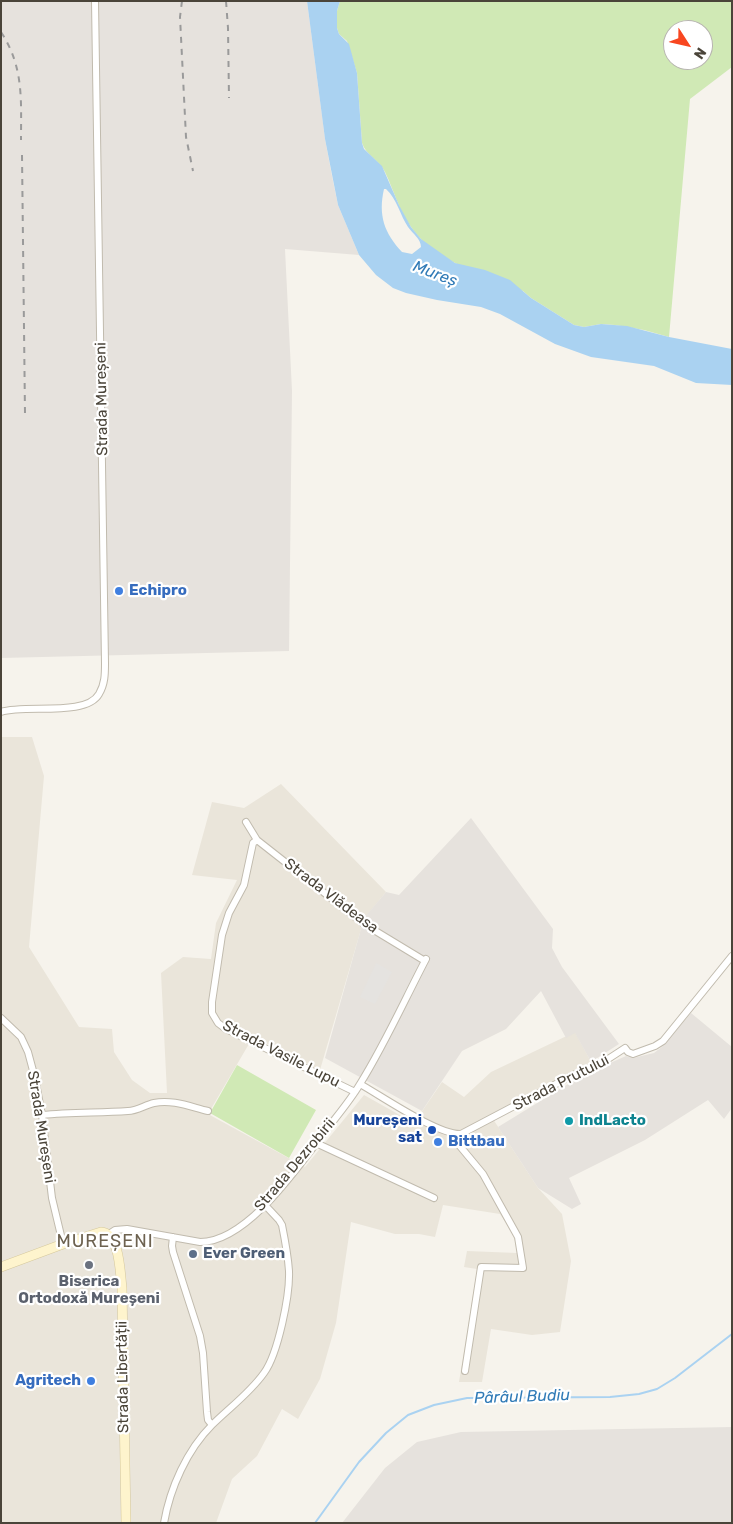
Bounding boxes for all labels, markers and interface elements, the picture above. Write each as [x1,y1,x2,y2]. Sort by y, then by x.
north arrow [663,20,713,70]
text: N [690,44,710,62]
water label: Mureș [410,257,460,291]
street label: Strada Mureșeni [92,342,112,456]
place label: Echipro [129,582,187,600]
marker: Echipro [113,585,125,597]
street label: Strada Vlădeasa [280,855,382,937]
street label: Strada Vasile Lupu [219,1017,343,1091]
street label: Strada Prutului [510,1051,612,1115]
street label: Strada Mureșeni [23,1069,59,1185]
place label: Mureșeni sat [353,1112,422,1147]
place label: IndLacto [579,1112,646,1130]
street label: Strada Dezrobirii [251,1115,339,1215]
marker: IndLacto [563,1115,575,1127]
marker: Mureșeni sat [426,1124,438,1136]
place label: Bittbau [448,1133,505,1151]
marker: Bittbau [432,1136,444,1148]
district label: MUREȘENI [55,1231,155,1253]
place label: Ever Green [203,1245,285,1263]
marker: Ever Green [187,1248,199,1260]
marker: Biserica Ortodoxă Mureșeni [83,1259,95,1271]
place label: Biserica Ortodoxă Mureșeni [18,1273,160,1308]
street label: Strada Libertății [113,1321,133,1433]
place label: Agritech [15,1372,81,1390]
marker: Agritech [85,1375,97,1387]
water label: Pârâul Budiu [474,1386,570,1408]

